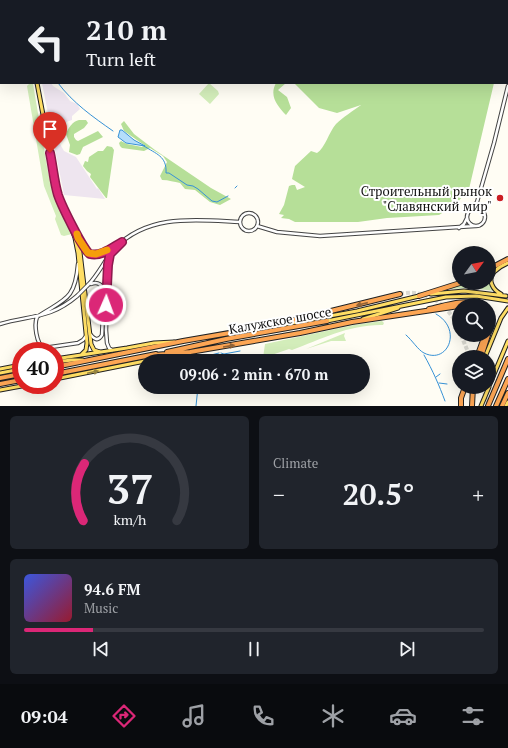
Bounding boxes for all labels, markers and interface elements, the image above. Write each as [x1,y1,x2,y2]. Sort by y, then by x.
text: 210 m [86,11,167,48]
icon: left [20,16,72,68]
text: Turn left [86,47,156,71]
pin [33,112,67,153]
icon: arrive [39,118,61,140]
place label: Строительный рынок "Славянский мир" [361,182,493,215]
marker: Строительный рынок "Славянский мир" [495,193,505,203]
north arrow [452,246,496,290]
map controls [452,246,496,394]
position arrow [85,284,127,326]
button: search [452,298,496,342]
one-way arrow [356,301,368,307]
street label: Калужское шоссе [227,302,333,338]
speed limit sign: 40 [12,342,64,394]
one-way arrow [223,342,235,348]
button: layers [452,350,496,394]
text: 09:06 · 2 min · 670 m [180,364,328,384]
one-way arrow [87,368,99,374]
text: Climate [273,454,318,472]
text: 37 [106,460,153,515]
text: 20.5° [342,474,415,514]
text: − [273,480,285,509]
text: + [472,480,484,509]
text: km/h [113,509,147,528]
text: 94.6 FM [84,579,141,599]
text: Music [84,599,118,617]
icon: previous [90,638,112,660]
icon: pause [243,638,265,660]
icon: next [396,638,418,660]
icon: directions [110,702,138,730]
icon: music [180,702,208,730]
icon: phone [249,702,277,730]
icon: climate [319,702,347,730]
icon: car [389,702,417,730]
icon: filters [459,702,487,730]
text: 09:04 [21,704,68,728]

